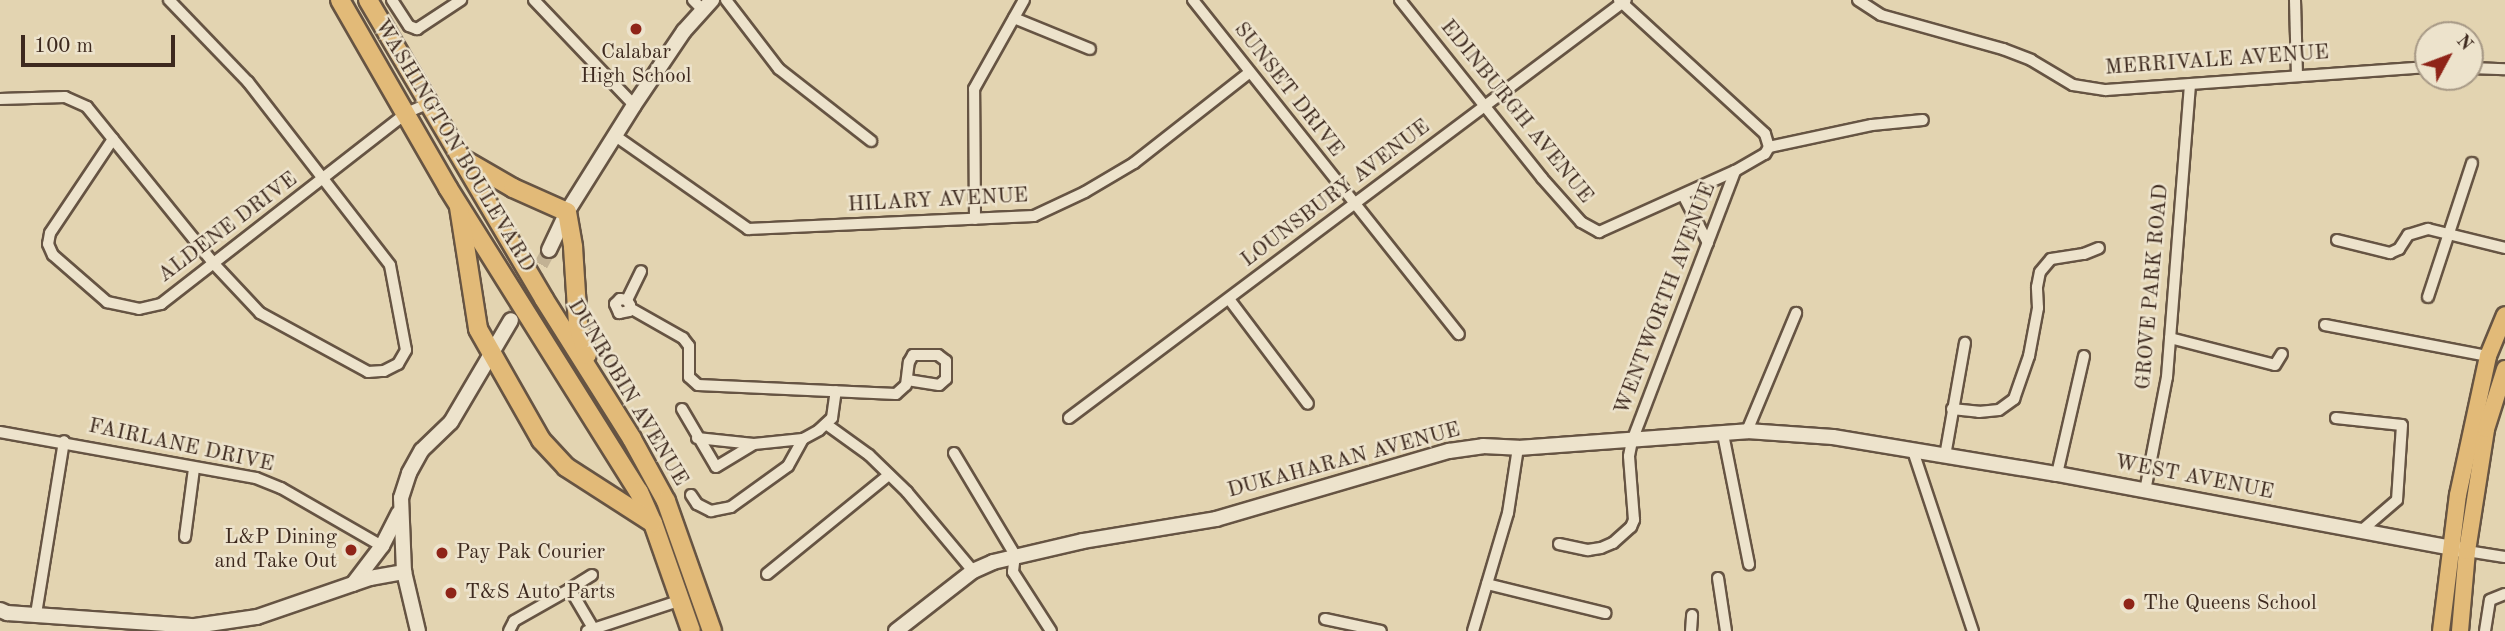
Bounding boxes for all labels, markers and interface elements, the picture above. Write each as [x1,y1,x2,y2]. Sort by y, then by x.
street label: WASHINGTON BOULEVARD [368,15,540,277]
street label: EDINBURGH AVENUE [1434,15,1598,209]
street label: SUNSET DRIVE [1228,18,1348,162]
scale bar [24,21,178,65]
marker: Calabar High School [628,21,644,37]
north arrow [2414,21,2484,91]
text: N [2452,31,2476,55]
text: 100 m [34,36,93,57]
place label: Calabar High School [581,40,691,90]
street label: MERRIVALE AVENUE [2104,41,2330,81]
street label: LOUNSBURY AVENUE [1237,115,1435,273]
street label: ALDENE DRIVE [153,167,303,289]
street label: WENTWORTH AVENUE [1610,179,1722,419]
street label: GROVE PARK ROAD [2131,183,2175,391]
street label: HILARY AVENUE [847,184,1029,218]
street label: DUNROBIN AVENUE [561,295,693,491]
street label: FAIRLANE DRIVE [86,414,276,478]
street label: DUKAHARAN AVENUE [1225,418,1463,504]
street label: WEST AVENUE [2112,450,2276,506]
place label: L&P Dining and Take Out [214,525,337,575]
place label: Pay Pak Courier [456,540,605,566]
marker: L&P Dining and Take Out [343,542,359,558]
marker: Pay Pak Courier [434,545,450,561]
place label: T&S Auto Parts [465,580,615,606]
marker: T&S Auto Parts [443,585,459,601]
place label: The Queens School [2143,591,2317,617]
marker: The Queens School [2121,596,2137,612]

